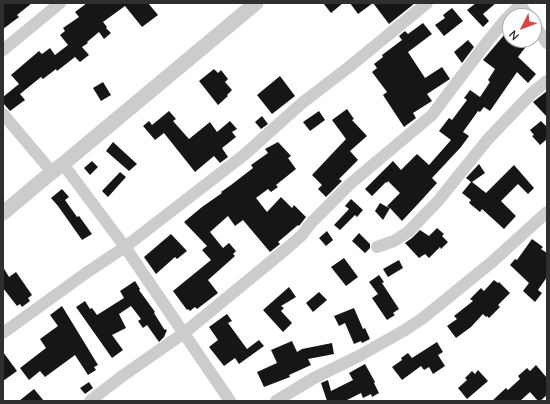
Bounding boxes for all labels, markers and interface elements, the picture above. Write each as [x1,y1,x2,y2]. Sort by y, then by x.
north arrow [502,8,542,48]
text: N [506,28,521,43]

